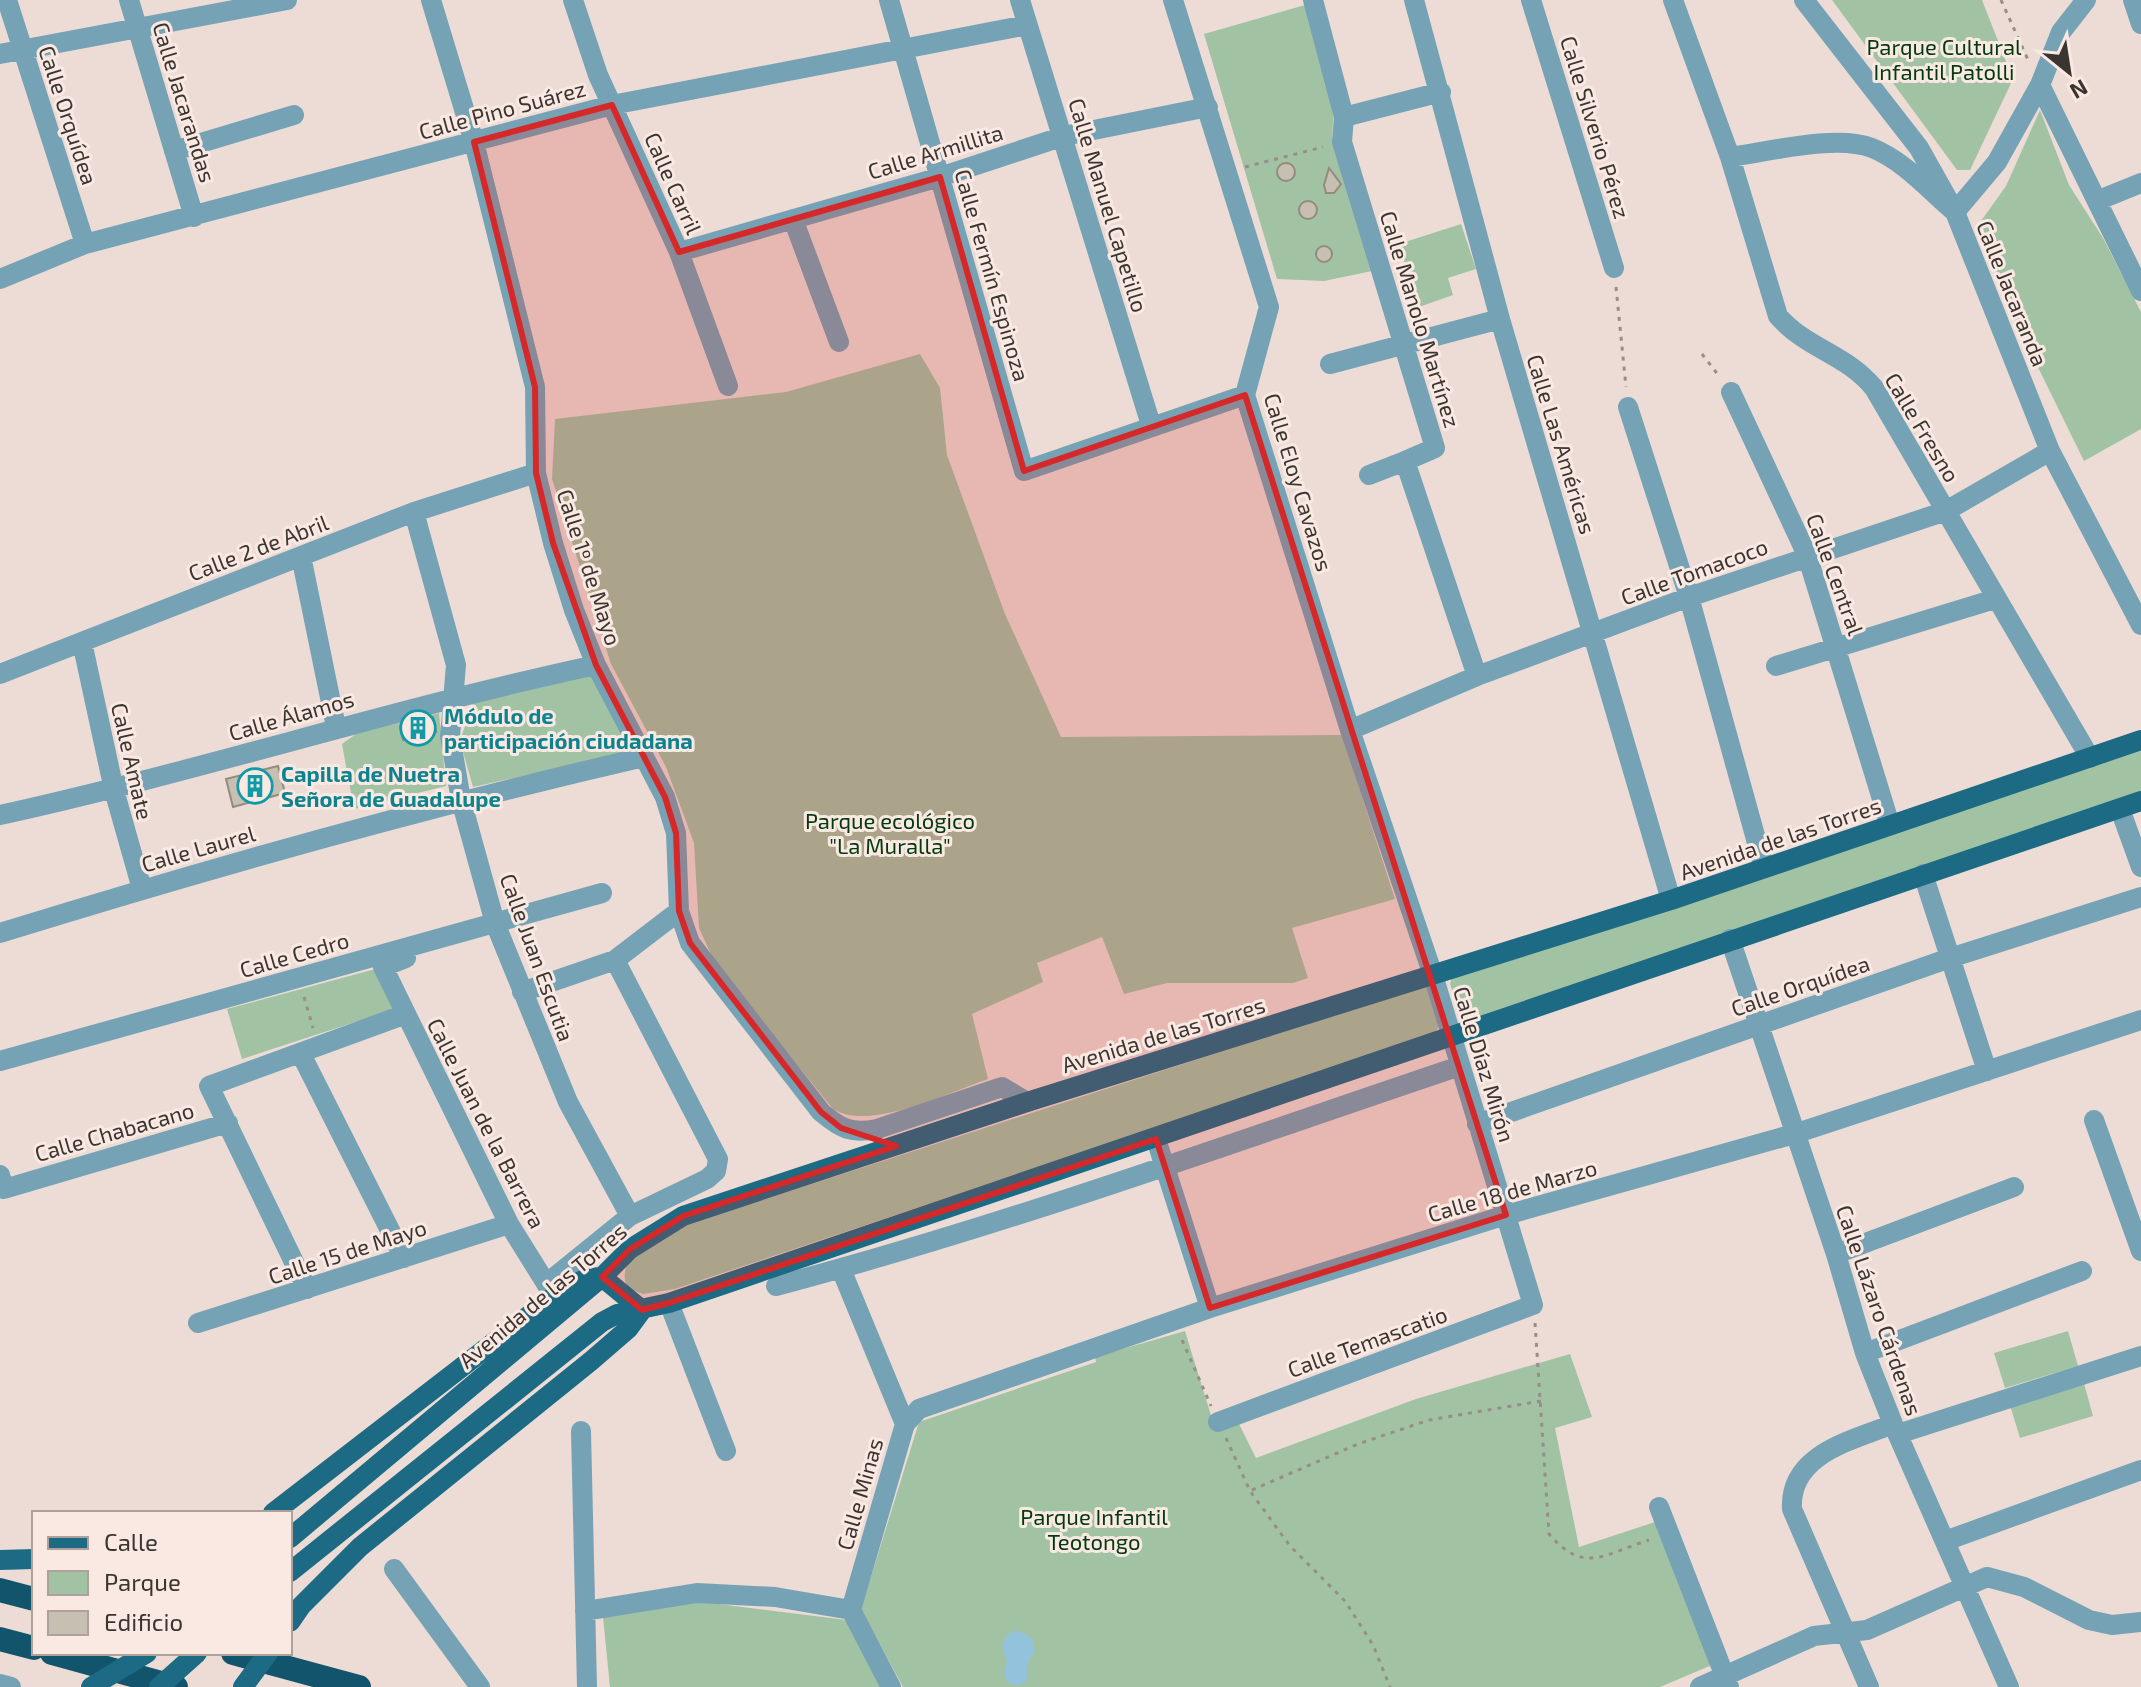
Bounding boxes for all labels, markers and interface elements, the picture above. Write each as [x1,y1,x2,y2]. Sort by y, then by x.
street label: Calle Jacarandas [148,19,222,185]
north arrow [2029,32,2109,112]
street label: Calle Silverio Pérez [1556,33,1636,221]
park label: Parque Cultural Infantil Patolli [1866,33,2022,84]
street label: Calle Orquídea [34,42,104,188]
street label: Calle Pino Suárez [416,74,588,144]
text: N [2066,75,2093,105]
street label: Calle Manuel Capetillo [1064,95,1154,315]
street label: Calle Armillita [864,118,1006,184]
street label: Calle Carril [640,128,708,238]
street label: Calle Fermín Espinoza [950,166,1036,384]
street label: Calle Manolo Martínez [1376,208,1466,430]
street label: Calle Jacaranda [1972,216,2054,370]
street label: Calle Las Américas [1522,351,1602,537]
street label: Calle Fresno [1880,368,1966,486]
street label: Calle Eloy Cavazos [1260,390,1338,574]
street label: Calle 1º de Mayo [553,486,627,648]
street label: Calle 2 de Abril [184,508,332,586]
street label: Calle Central [1802,510,1870,639]
street label: Calle Tomacoco [1617,532,1771,610]
street label: Calle Álamos [225,685,357,745]
street label: Calle Amate [107,700,159,822]
place label: Módulo de participación ciudadana [444,702,693,753]
building icon: Módulo de participación ciudadana [399,709,437,747]
place label: Capilla de Nuetra Señora de Guadalupe [281,760,501,811]
building icon: Capilla de Nuetra Señora de Guadalupe [236,767,274,805]
street label: Avenida de las Torres [1676,791,1884,885]
park label: Parque ecológico "La Muralla" [805,807,975,858]
street label: Calle Laurel [138,819,258,877]
street label: Calle Juan Escutia [496,870,580,1044]
street label: Calle Cedro [236,926,352,982]
street label: Calle Orquídea [1727,949,1873,1021]
street label: Calle Díaz Mirón [1449,983,1521,1145]
street label: Avenida de las Torres [1058,991,1268,1077]
street label: Calle Juan de la Barrera [423,1014,551,1232]
street label: Calle Chabacano [31,1096,197,1166]
street label: Calle 18 de Marzo [1424,1153,1600,1227]
street label: Calle Lázaro Cárdenas [1832,1201,1928,1419]
street label: Calle 15 de Mayo [265,1213,429,1289]
street label: Avenida de las Torres [453,1217,631,1373]
street label: Calle Temascatio [1284,1300,1450,1382]
street label: Calle Minas [831,1435,887,1553]
park label: Parque Infantil Teotongo [1020,1503,1168,1554]
legend [32,1511,292,1655]
text: Calle [104,1527,158,1556]
text: Parque [104,1567,181,1596]
text: Edificio [104,1607,183,1636]

